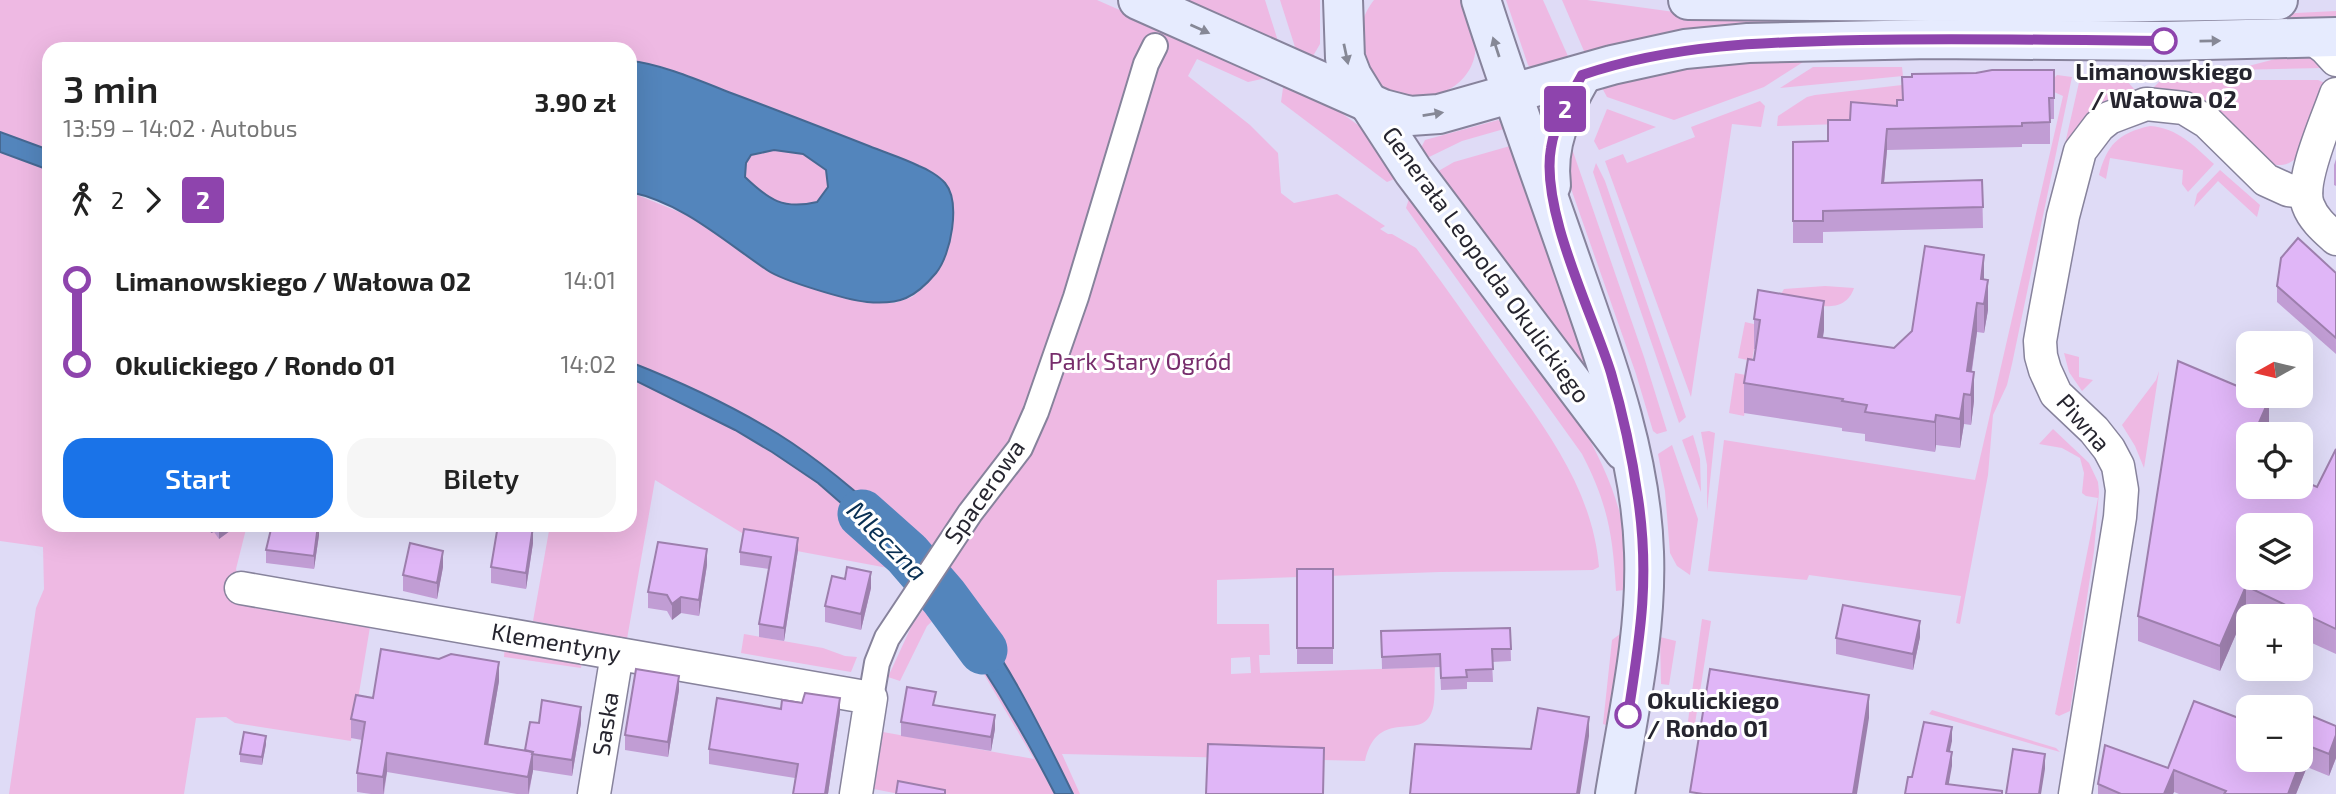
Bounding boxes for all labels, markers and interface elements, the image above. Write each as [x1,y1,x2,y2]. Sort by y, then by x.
one-way arrow [1190,23,1210,35]
marker: Limanowskiego / Wałowa 02 [2151,28,2177,54]
one-way arrow [2200,35,2222,47]
one-way arrow [1490,37,1501,58]
one-way arrow [1340,43,1351,65]
place label: Limanowskiego / Wałowa 02 [2075,56,2253,113]
text: 3 min [63,65,159,111]
text: 3.90 zł [535,86,616,117]
line badge: 2 [1542,86,1588,132]
text: 2 [1558,94,1572,123]
one-way arrow [1422,108,1444,119]
text: 13:59 – 14:02 · Autobus [63,114,298,142]
street label: Generała Leopolda Okulickiego [1377,120,1597,408]
icon: walk [63,181,101,219]
icon: forward [134,181,172,219]
text: 2 [196,185,210,214]
text: 2 [111,186,124,214]
text: Limanowskiego / Wałowa 02 [115,265,471,296]
text: 14:01 [564,266,616,294]
north arrow [2236,331,2314,408]
map controls [2236,331,2313,772]
park label: Park Stary Ogród [1048,346,1232,375]
text: Okulickiego / Rondo 01 [115,349,396,380]
text: 14:02 [560,350,616,378]
street label: Piwna [2051,387,2117,457]
button: locate [2236,422,2313,499]
street label: Spacerowa [937,433,1030,549]
button: Start [63,438,333,518]
button: Bilety [347,438,616,518]
water label: Mleczna [842,494,934,586]
button: layers [2236,513,2313,590]
button: + [2236,604,2313,681]
street label: Klementyny [489,616,623,667]
place label: Okulickiego / Rondo 01 [1647,685,1779,742]
street label: Saska [585,690,624,758]
button: − [2236,695,2313,772]
marker: Okulickiego / Rondo 01 [1615,702,1641,728]

